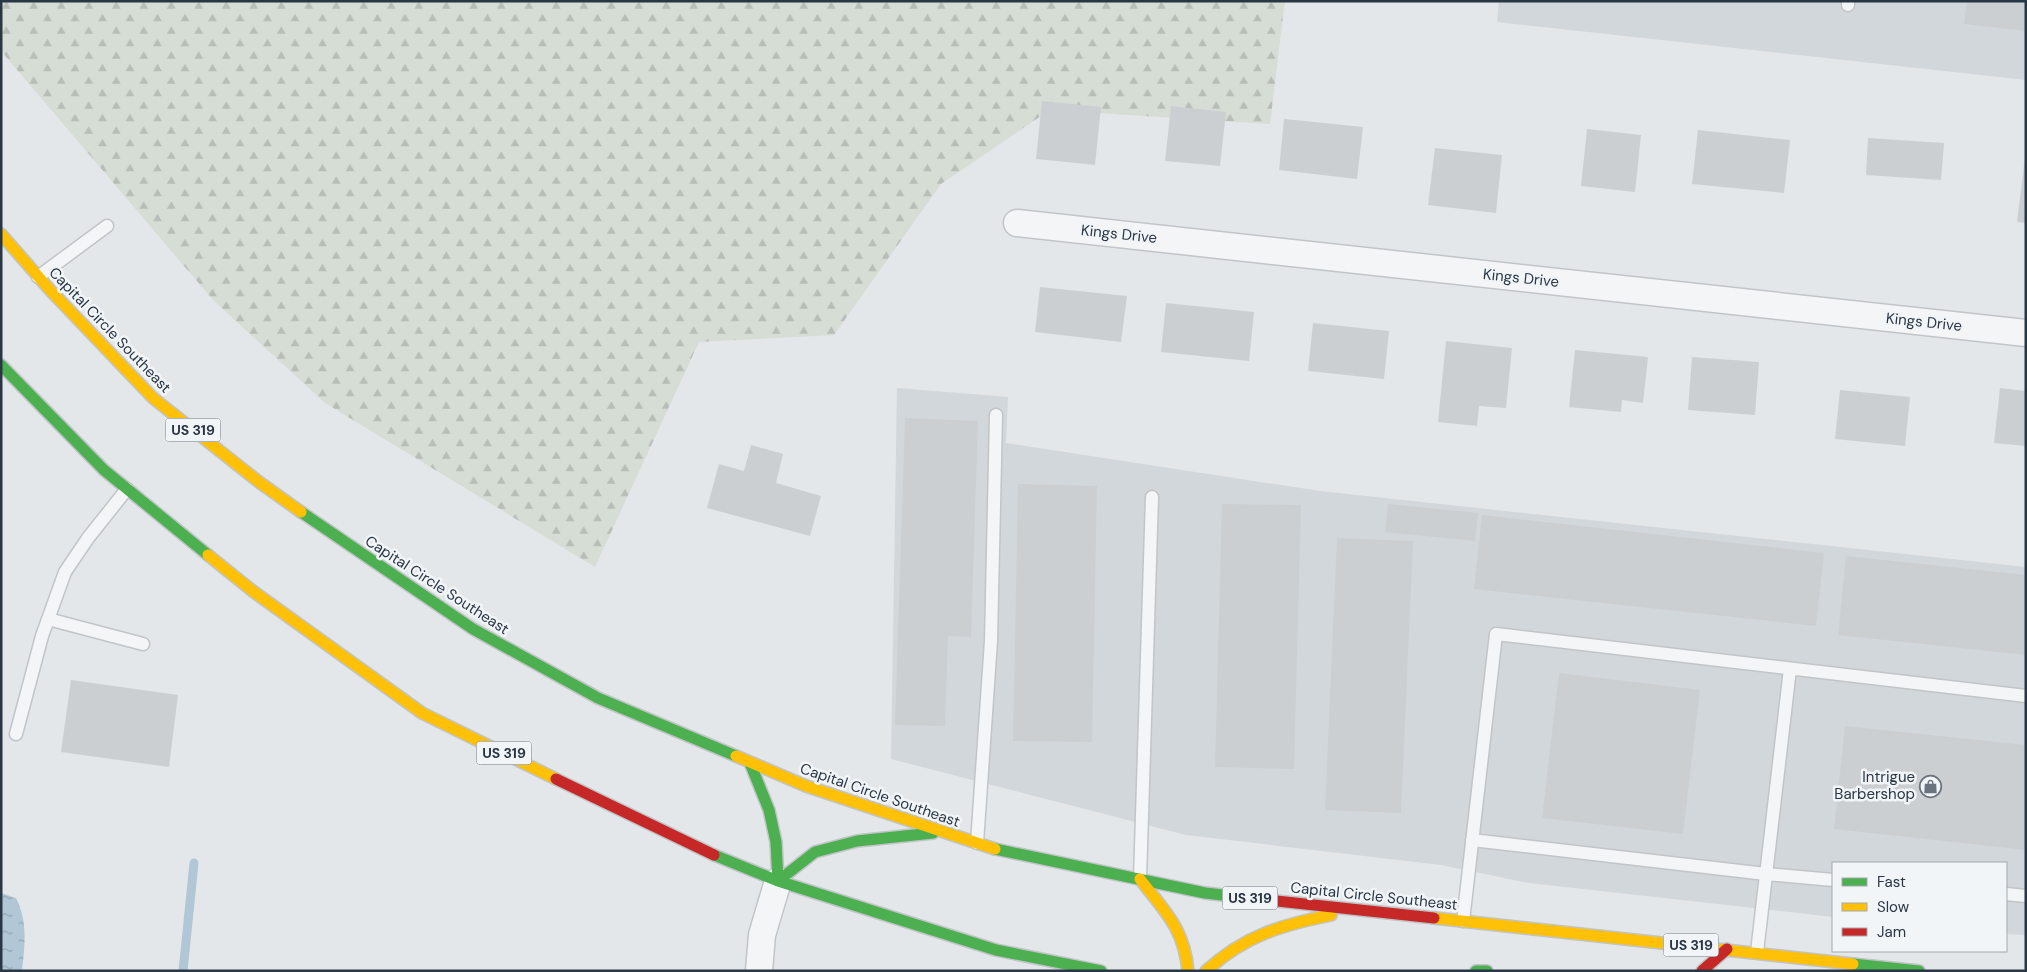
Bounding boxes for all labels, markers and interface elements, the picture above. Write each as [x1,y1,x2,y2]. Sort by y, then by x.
street label: Kings Drive [1080,220,1158,248]
street label: Capital Circle Southeast [45,263,176,397]
street label: Kings Drive [1482,264,1560,292]
street label: Kings Drive [1885,308,1963,336]
road number: US 319 [166,418,220,442]
street label: Capital Circle Southeast [361,531,513,639]
road number: US 319 [476,741,532,764]
street label: Capital Circle Southeast [797,758,963,832]
place label: Intrigue Barbershop [1834,767,1915,804]
shop icon: Intrigue Barbershop [1919,774,1943,798]
legend [1832,862,2007,952]
text: Fast [1877,872,1906,892]
street label: Capital Circle Southeast [1290,877,1459,915]
road number: US 319 [1222,886,1278,910]
text: Slow [1877,897,1910,917]
text: Jam [1877,922,1906,942]
road number: US 319 [1664,934,1718,956]

